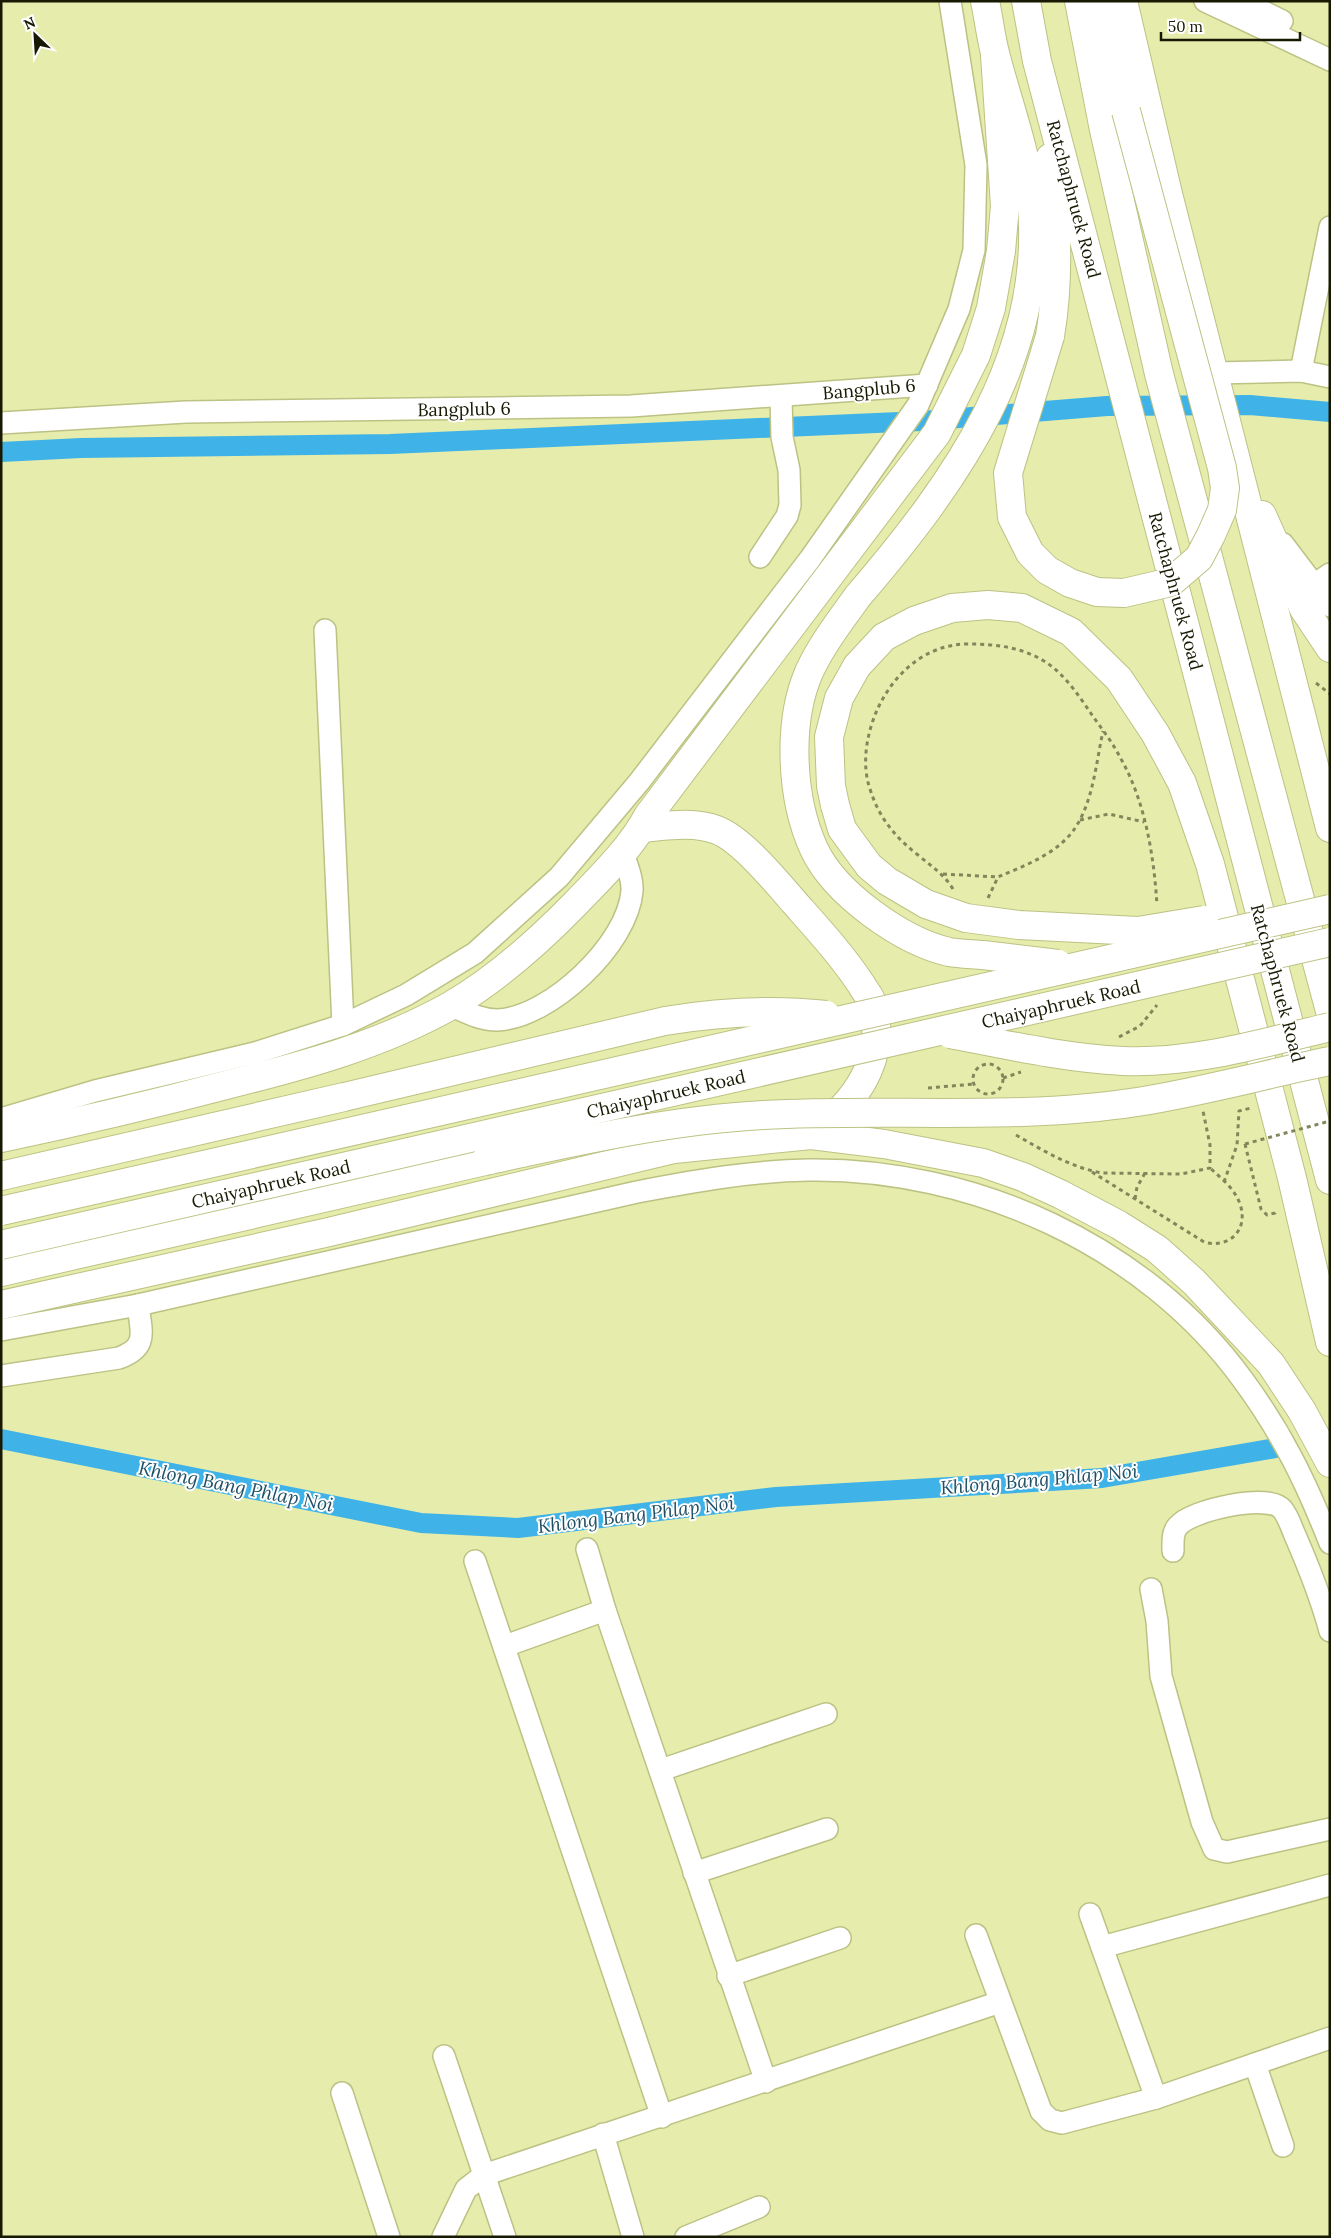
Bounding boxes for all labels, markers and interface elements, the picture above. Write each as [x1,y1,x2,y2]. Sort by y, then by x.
north arrow [10,10,60,60]
scale bar [1161,10,1300,42]
text: N [21,13,38,34]
text: 50 m [1168,17,1203,36]
street label: Ratchaphruek Road [1042,117,1106,281]
street label: Bangplub 6 [821,373,917,405]
street label: Bangplub 6 [417,397,511,421]
street label: Ratchaphruek Road [1144,509,1208,673]
street label: Ratchaphruek Road [1246,901,1310,1065]
street label: Chaiyaphruek Road [979,974,1143,1033]
street label: Chaiyaphruek Road [584,1064,748,1123]
street label: Chaiyaphruek Road [189,1154,353,1213]
water label: Khlong Bang Phlap Noi [136,1455,336,1517]
water label: Khlong Bang Phlap Noi [939,1458,1139,1500]
water label: Khlong Bang Phlap Noi [536,1490,736,1538]

